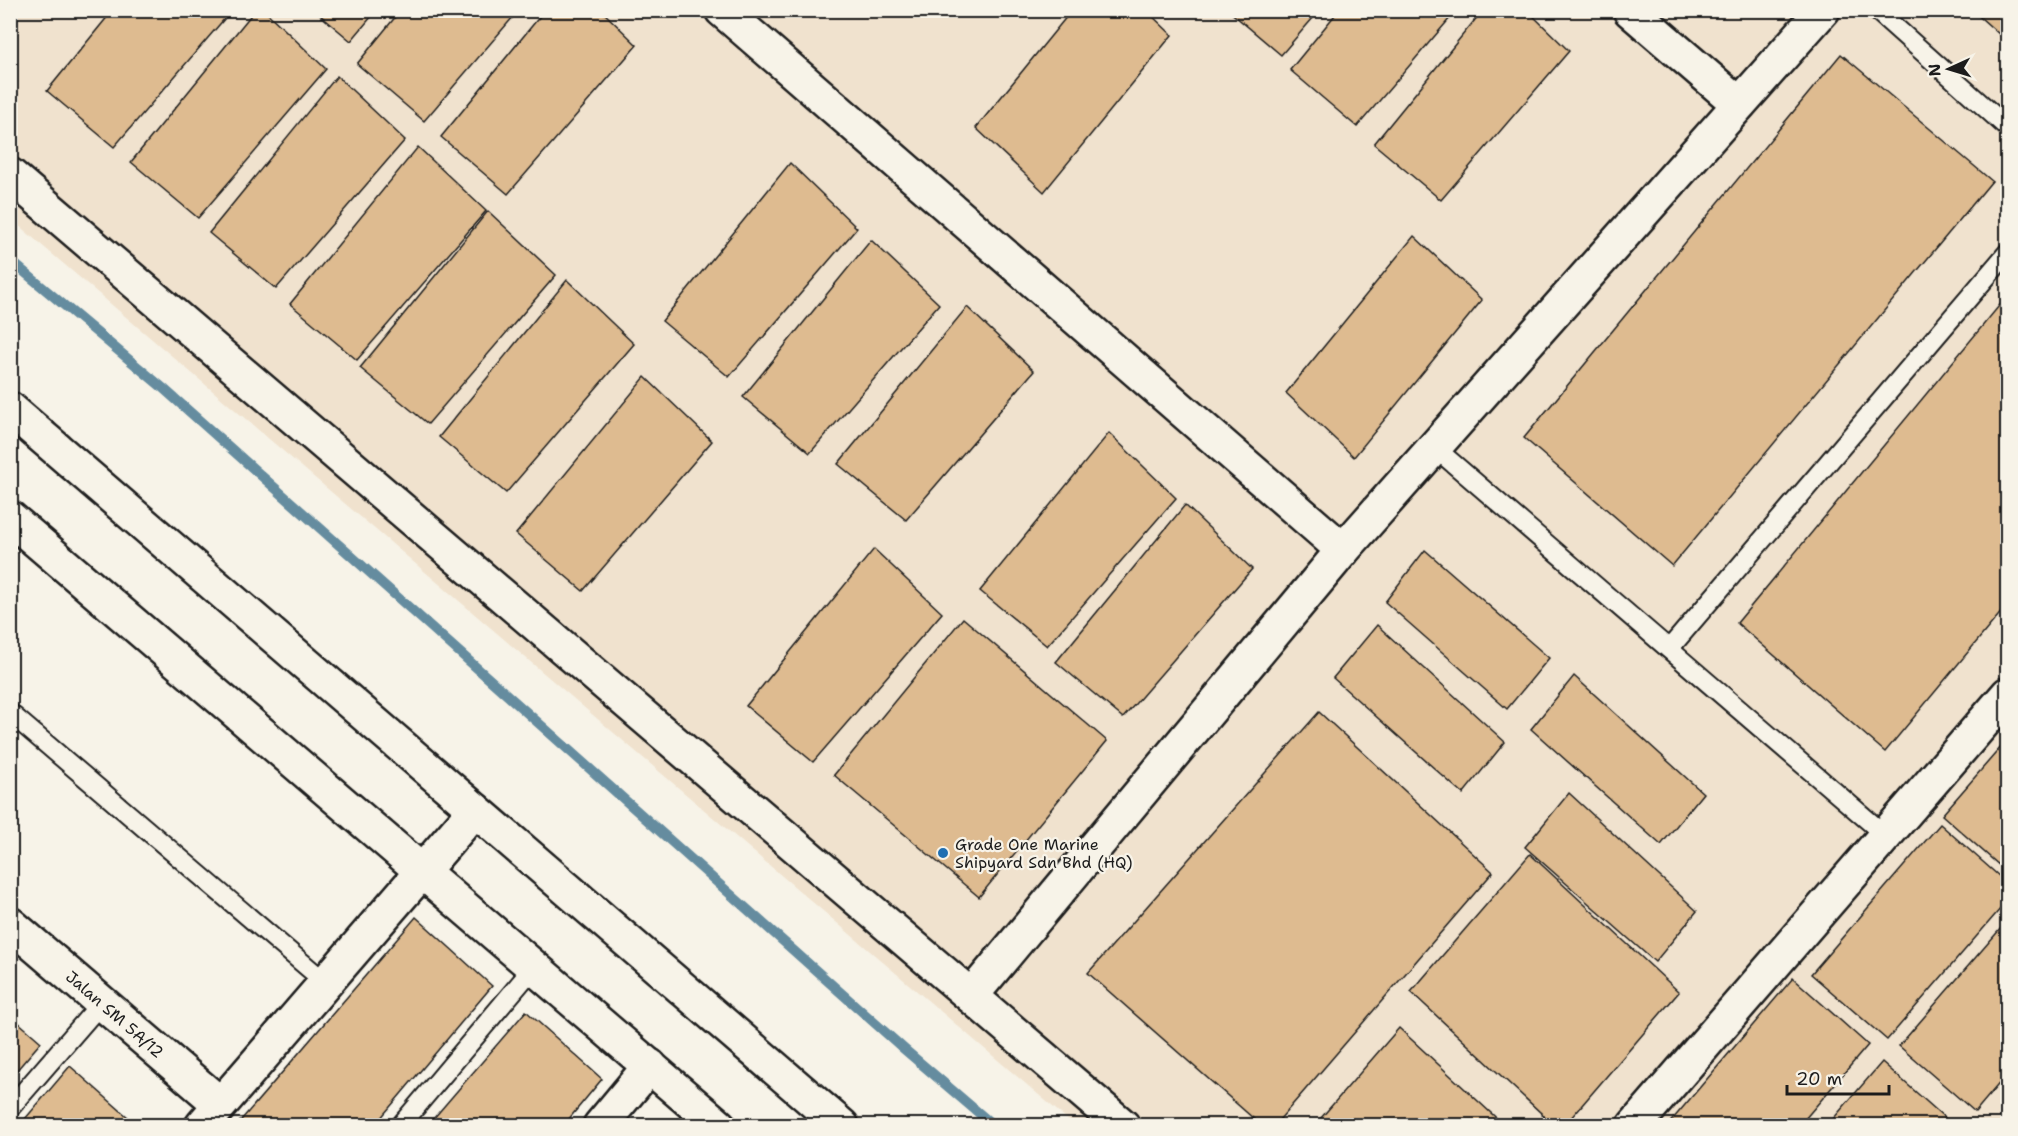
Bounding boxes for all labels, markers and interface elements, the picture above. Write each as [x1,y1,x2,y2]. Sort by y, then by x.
north arrow [1919,39,1979,99]
text: N [1924,63,1945,77]
place label: Grade One Marine Shipyard Sdn Bhd (HQ) [955,834,1132,873]
marker: Grade One Marine Shipyard Sdn Bhd (HQ) [936,846,950,860]
street label: Jalan SM 5A/12 [61,966,168,1063]
scale bar [1787,1058,1889,1096]
text: 20 m [1796,1067,1842,1091]

